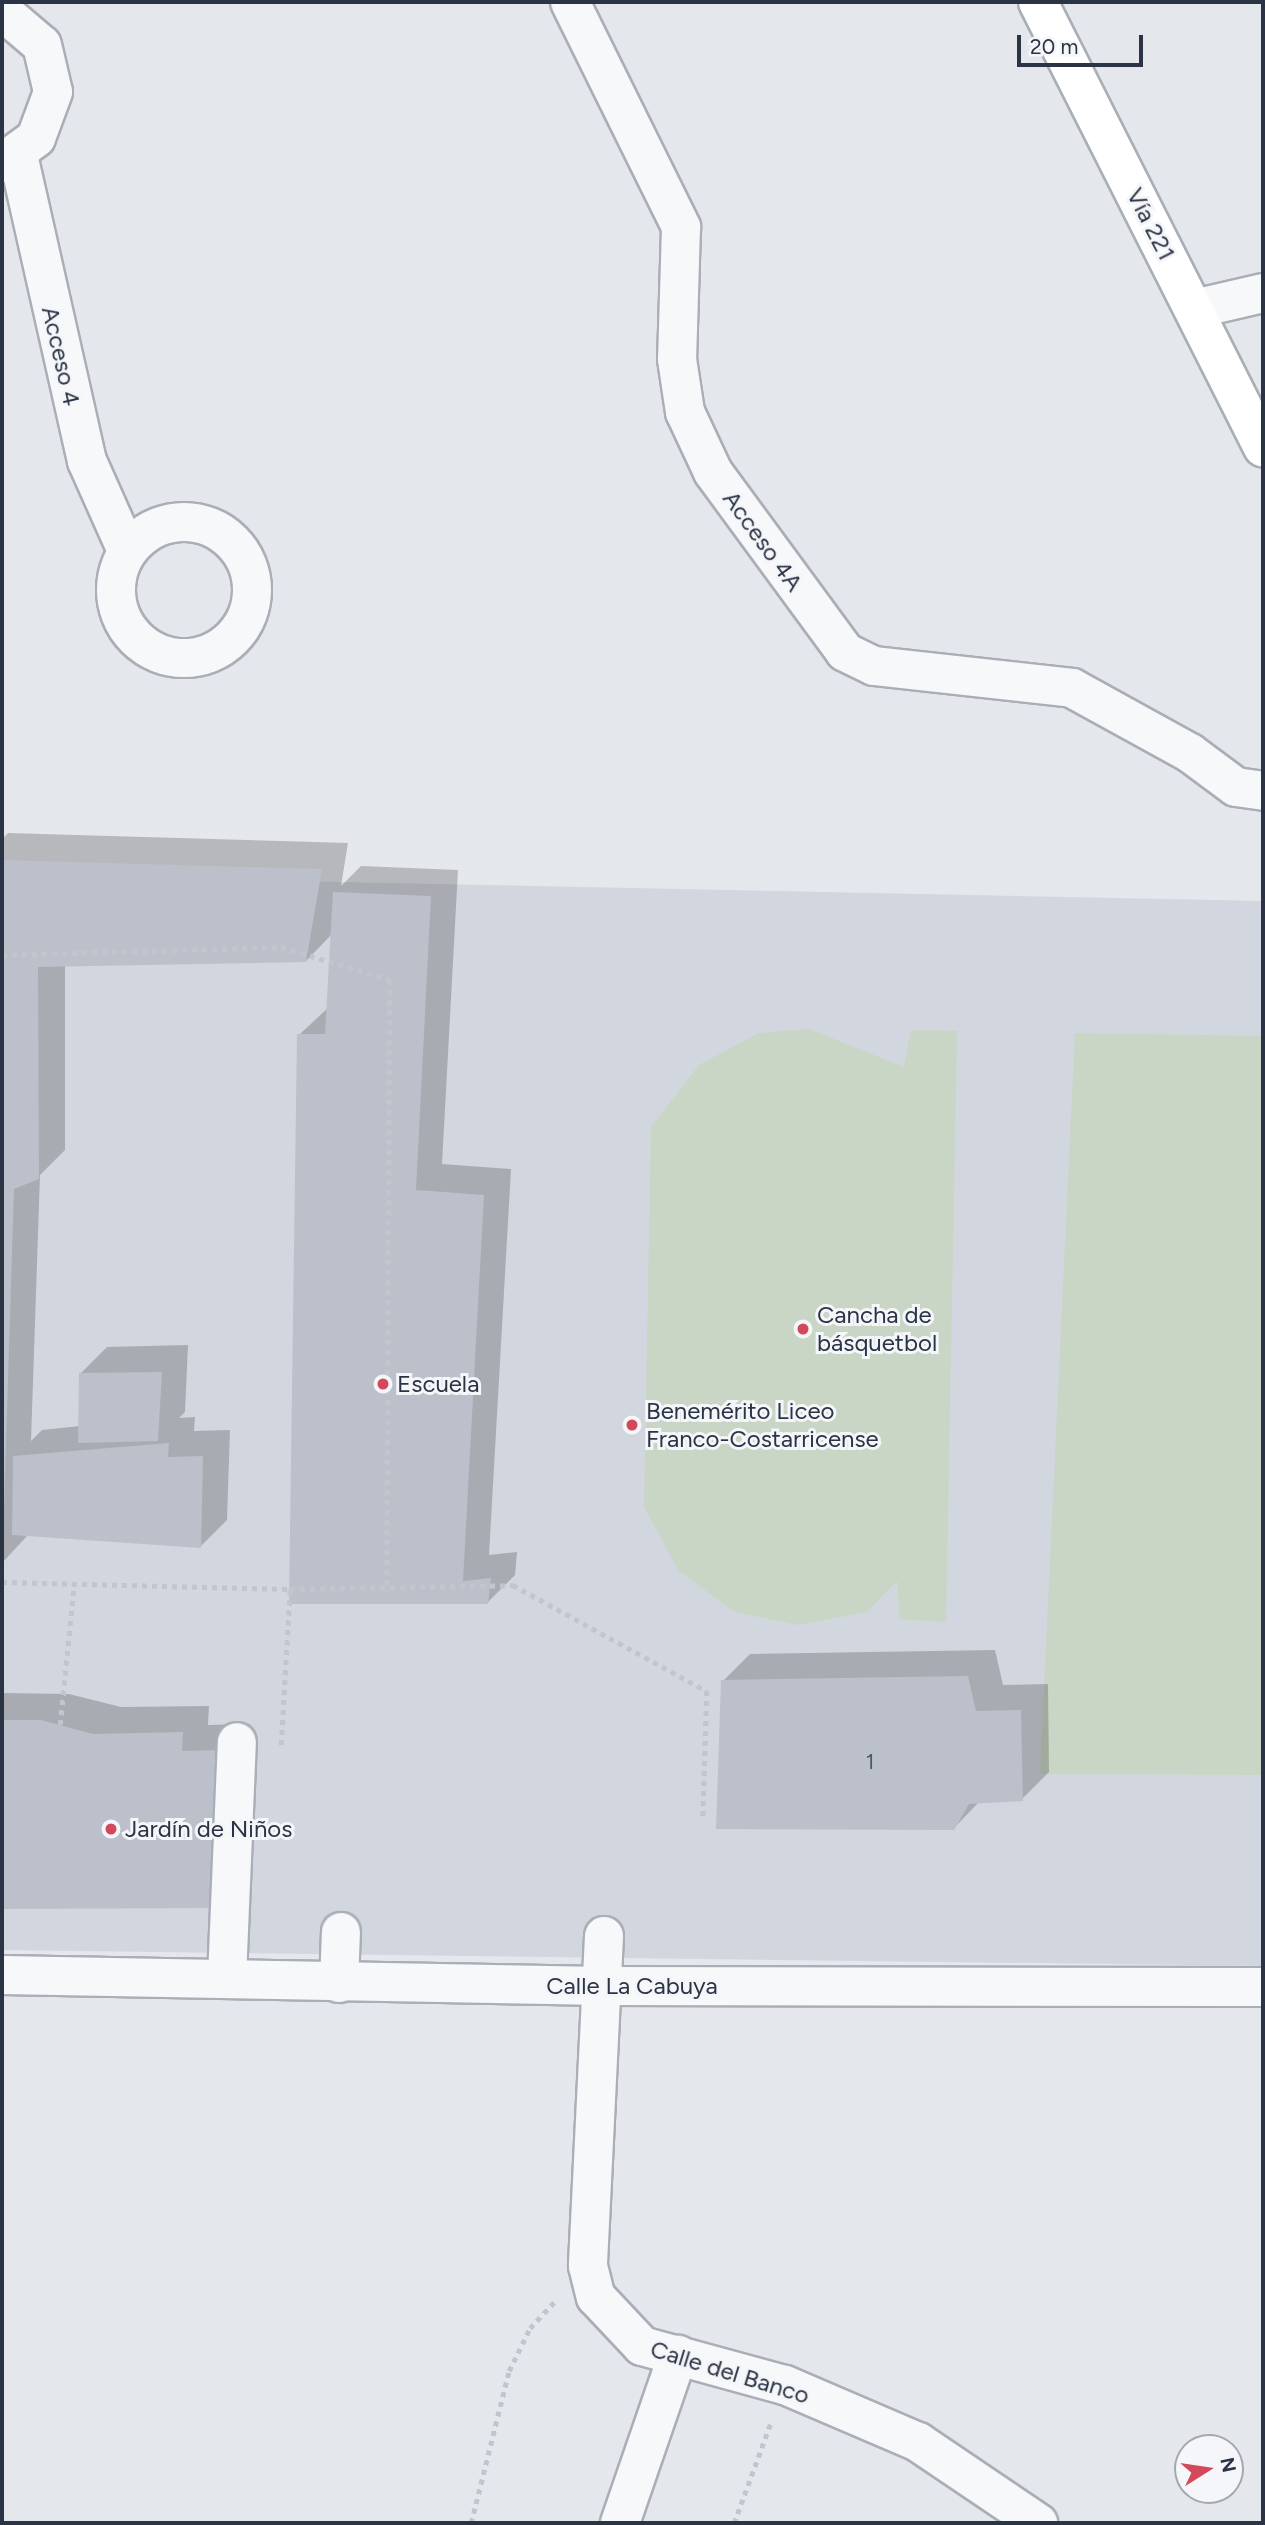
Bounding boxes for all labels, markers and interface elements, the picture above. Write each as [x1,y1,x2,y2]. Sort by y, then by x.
scale bar [1020,21,1146,65]
text: 20 m [1030,34,1078,59]
street label: Vía 221 [1121,183,1181,265]
street label: Acceso 4 [36,304,86,408]
street label: Acceso 4A [717,485,809,597]
place label: Cancha de básquetbol [817,1301,937,1357]
marker: Cancha de básquetbol [795,1321,811,1337]
place label: Escuela [397,1370,479,1398]
marker: Escuela [375,1376,391,1392]
place label: Benemérito Liceo Franco-Costarricense [646,1397,879,1453]
marker: Benemérito Liceo Franco-Costarricense [624,1417,640,1433]
house number: 1 [866,1749,874,1775]
place label: Jardín de Niños [125,1815,292,1843]
marker: Jardín de Niños [103,1821,119,1837]
street label: Calle La Cabuya [546,1972,718,2000]
street label: Calle del Banco [647,2334,813,2410]
north arrow [1174,2434,1244,2504]
text: N [1215,2455,1241,2475]

